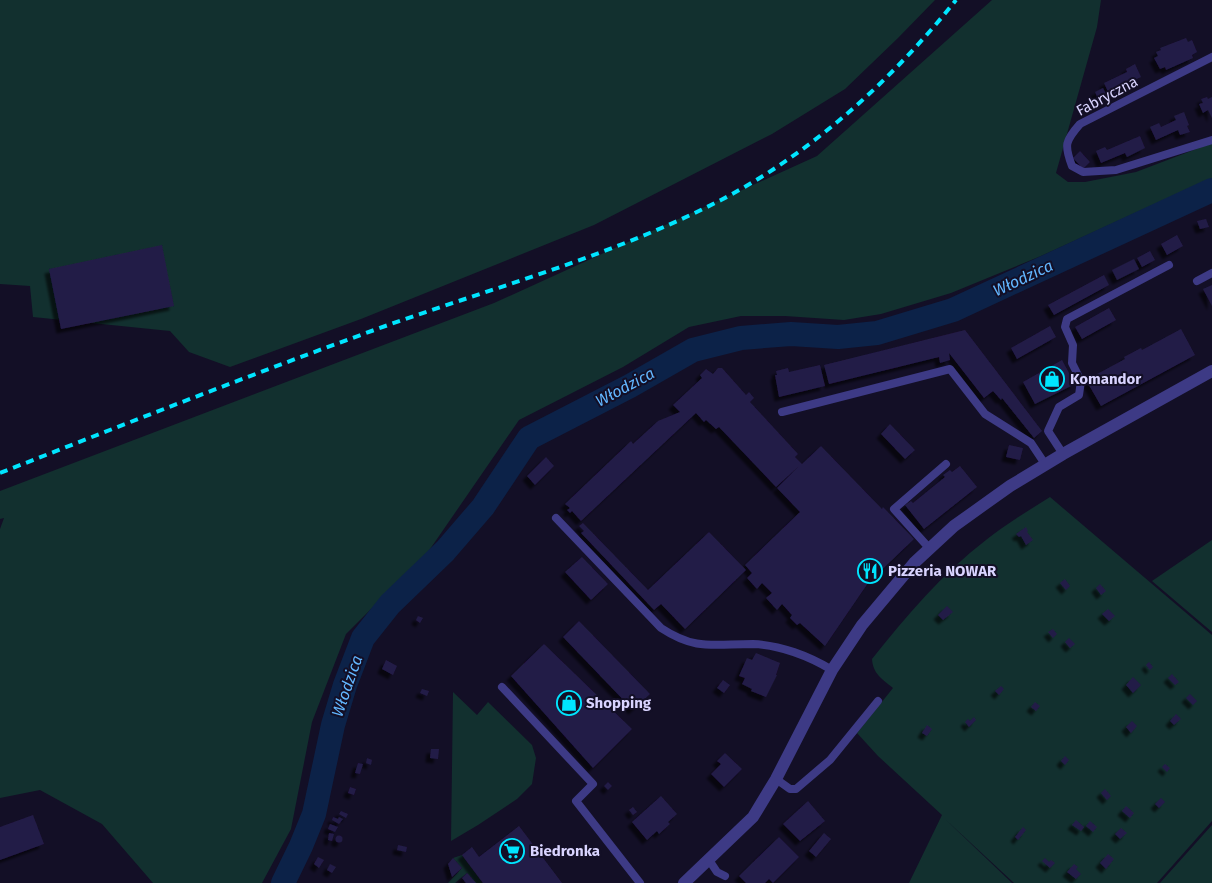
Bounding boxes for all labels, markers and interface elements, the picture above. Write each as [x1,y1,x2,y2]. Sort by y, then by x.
street label: Fabryczna [1073,72,1141,120]
water label: Włodzica [990,256,1056,300]
water label: Włodzica [592,364,658,410]
shop icon: Komandor [1039,366,1065,392]
place label: Komandor [1070,370,1142,388]
restaurant icon: Pizzeria NOWAR [857,558,883,584]
place label: Pizzeria NOWAR [888,562,997,580]
water label: Włodzica [328,653,366,719]
shop icon: Shopping [556,690,582,716]
place label: Shopping [586,694,652,712]
supermarket icon: Biedronka [499,838,525,864]
place label: Biedronka [530,842,600,860]

